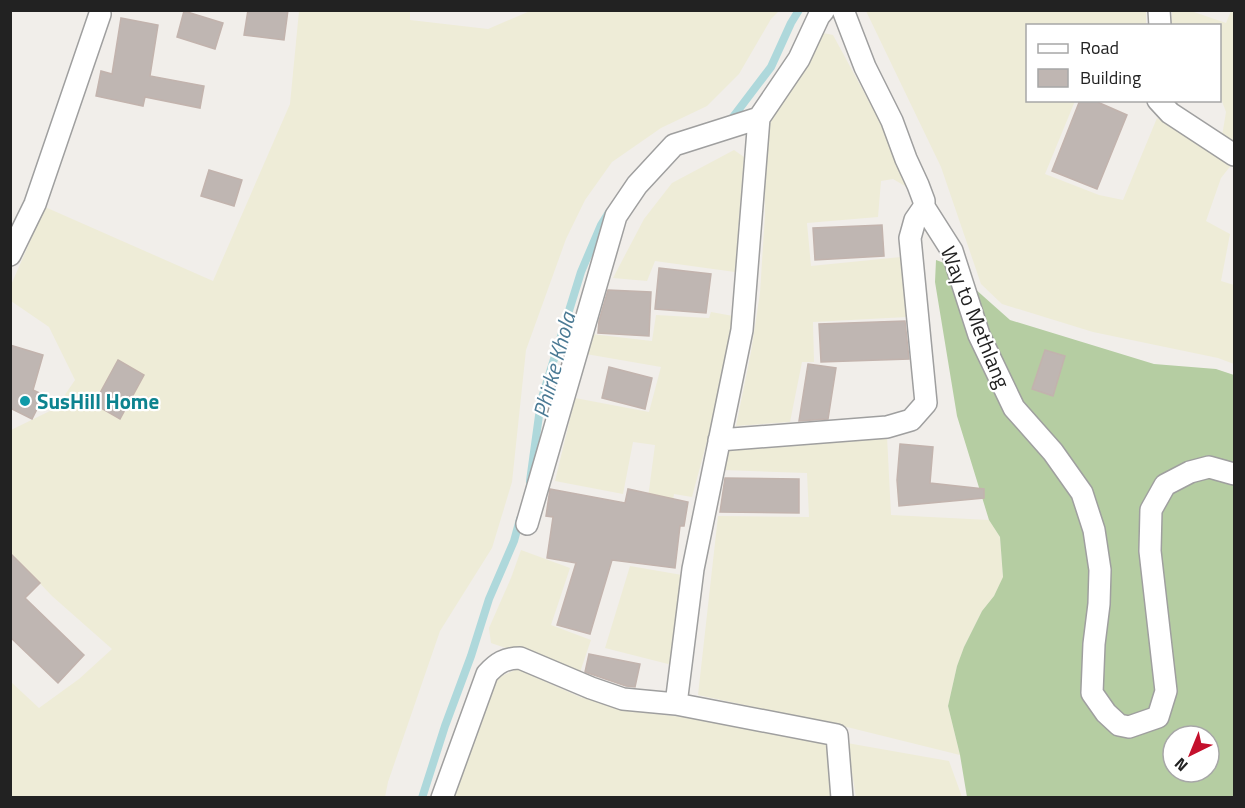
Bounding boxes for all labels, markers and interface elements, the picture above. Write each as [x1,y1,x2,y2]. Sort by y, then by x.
legend [1026,24,1221,102]
text: Road [1080,34,1119,61]
text: Building [1080,64,1141,91]
street label: Way to Methlang [933,241,1019,393]
water label: Phirke Khola [524,307,585,422]
place label: SusHill Home [37,385,159,417]
marker: SusHill Home [18,394,32,408]
north arrow [1161,724,1221,784]
text: N [1169,752,1193,778]

